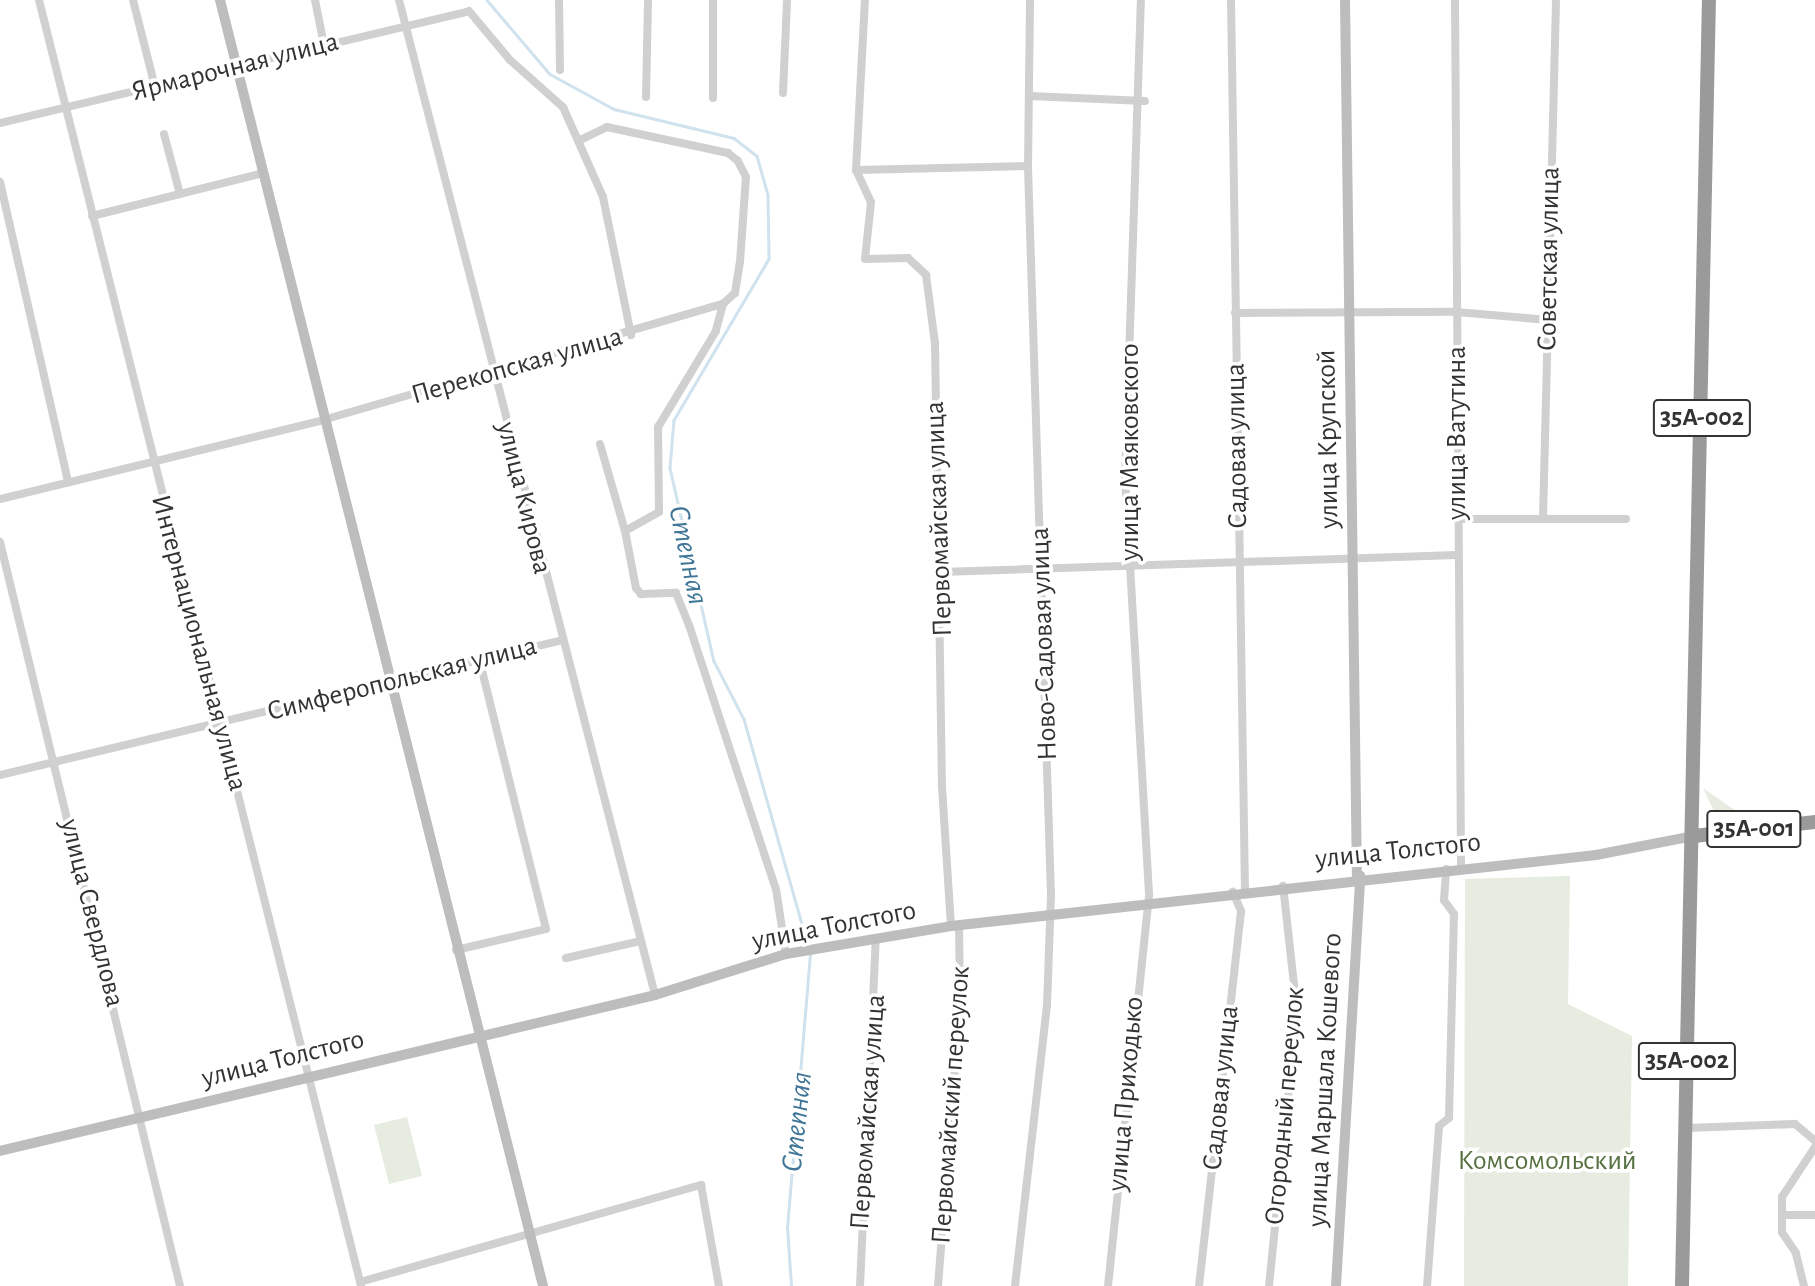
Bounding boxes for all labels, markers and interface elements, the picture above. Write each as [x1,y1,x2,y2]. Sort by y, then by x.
street label: Ярмарочная улица [128,25,342,109]
street label: Советская улица [1531,167,1567,351]
street label: Перекопская улица [407,320,627,412]
street label: улица Маяковского [1113,343,1147,561]
street label: улица Ватутина [1440,346,1474,520]
street label: улица Крупской [1310,349,1346,529]
street label: Садовая улица [1219,363,1255,529]
road number: 35А-002 [1651,396,1753,440]
street label: Первомайская улица [918,401,960,637]
street label: улица Кирова [489,419,559,577]
street label: Интернациональная улица [143,491,255,795]
water label: Степная [660,502,716,608]
street label: Ново-Садовая улица [1023,527,1065,761]
street label: Симферопольская улица [264,629,540,729]
road number: 35А-001 [1705,806,1803,852]
street label: улица Свердлова [52,816,132,1010]
street label: улица Толстого [1314,826,1482,876]
street label: улица Толстого [749,894,919,958]
street label: улица Маршала Кошевого [1301,932,1349,1228]
street label: Первомайский переулок [925,965,977,1245]
street label: Огородный переулок [1258,985,1312,1227]
street label: Первомайская улица [843,993,893,1231]
street label: улица Приходько [1101,995,1151,1193]
street label: Садовая улица [1196,1004,1246,1172]
street label: улица Толстого [198,1023,368,1095]
road number: 35А-002 [1636,1038,1738,1084]
water label: Степная [774,1070,820,1174]
park label: Комсомольский [1457,1144,1637,1178]

